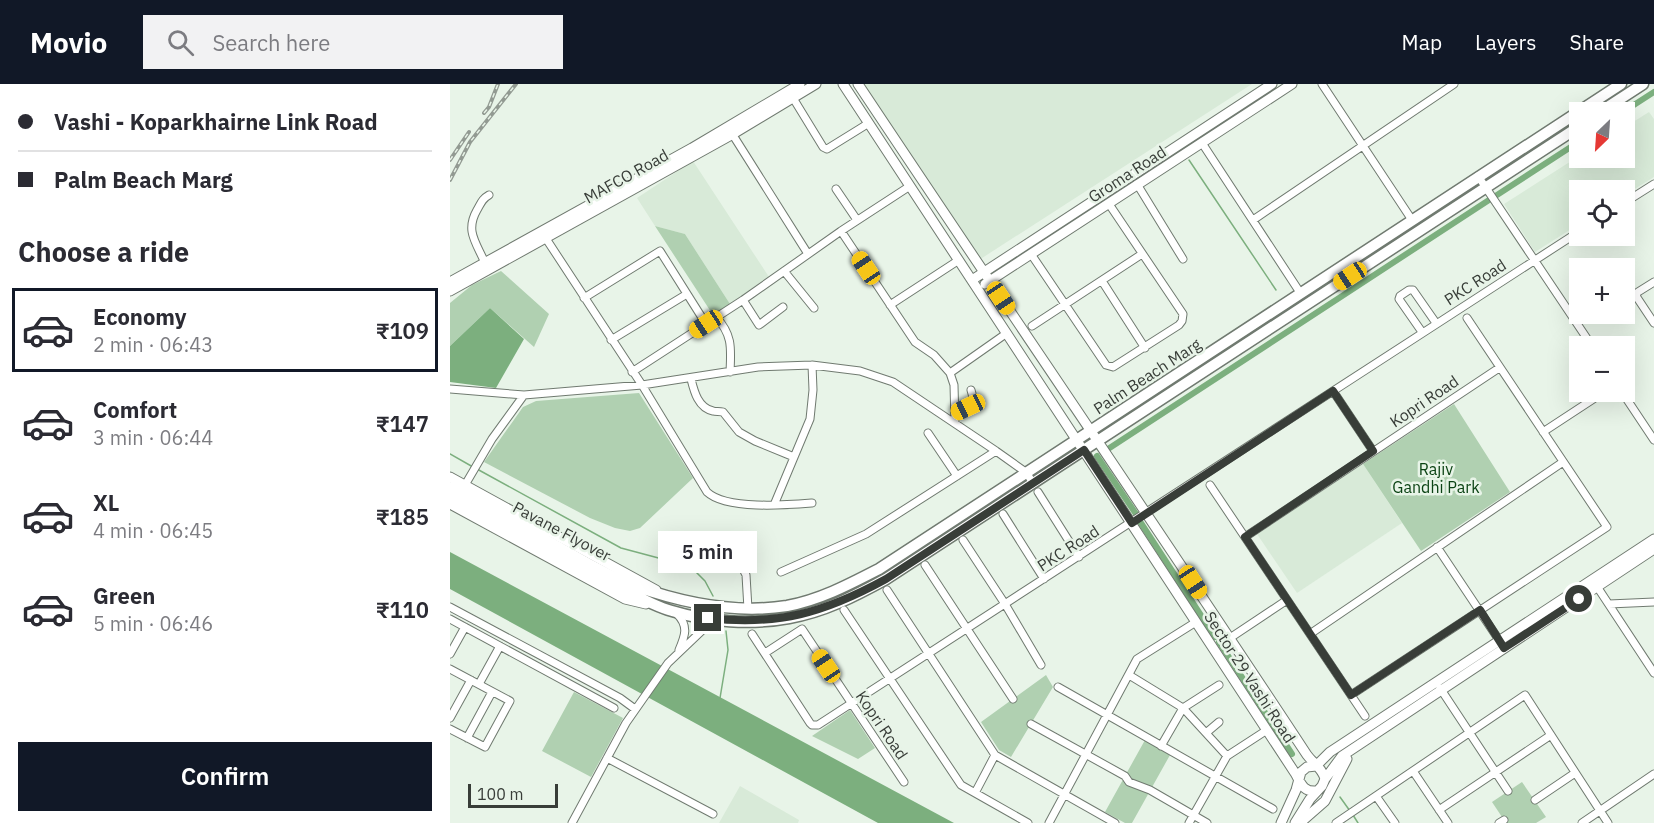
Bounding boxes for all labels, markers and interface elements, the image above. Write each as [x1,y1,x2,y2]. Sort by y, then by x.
search box [143,15,563,69]
text: Movio [30,24,107,61]
icon: search [164,26,197,59]
text: Search here [212,28,330,57]
text: Map [1402,28,1442,56]
text: Layers [1475,28,1537,56]
text: Share [1570,28,1624,56]
north arrow [1569,102,1635,168]
map controls [1569,102,1635,402]
text: Vashi - Koparkhairne Link Road [54,107,378,136]
street label: Groma Road [1084,141,1170,207]
street label: MAFCO Road [580,145,672,207]
text: Palm Beach Marg [54,165,233,194]
button: locate [1569,180,1635,246]
text: Choose a ride [18,234,189,269]
car [848,248,884,288]
street label: PKC Road [1440,255,1510,309]
button: + [1569,258,1635,324]
car [1330,259,1370,293]
car [983,278,1019,318]
text: Economy [93,302,187,331]
icon: car [21,303,75,357]
car [686,307,726,341]
text: ₹109 [376,316,429,345]
text: 2 min · 06:43 [93,331,213,358]
street label: Palm Beach Marg [1089,333,1205,418]
button: − [1569,336,1635,402]
street label: Kopri Road [1386,371,1462,431]
car [948,391,988,423]
text: Comfort [93,395,177,424]
icon: car [21,396,75,450]
text: ₹147 [376,409,429,438]
text: 3 min · 06:44 [93,424,213,451]
park label: Rajiv Gandhi Park [1392,459,1480,497]
text: XL [93,488,119,517]
icon: car [21,489,75,543]
street label: Pavane Flyover [510,497,615,565]
text: ₹185 [376,502,429,531]
text: 4 min · 06:45 [93,517,213,544]
street label: PKC Road [1033,521,1103,575]
callout: 5 min [658,531,758,573]
text: 5 min [682,538,733,565]
car [1176,562,1210,602]
text: Green [93,581,155,610]
icon: car [21,582,75,636]
route start [1565,585,1592,612]
text: ₹110 [376,595,429,624]
route end [694,604,721,631]
street label: Sector 29 Vashi Road [1200,608,1300,746]
text: 5 min · 06:46 [93,610,213,637]
car [808,646,844,686]
street label: Kopri Road [852,687,912,763]
button: Confirm [18,742,432,811]
scale bar [468,781,558,808]
text: 100 m [477,784,524,804]

